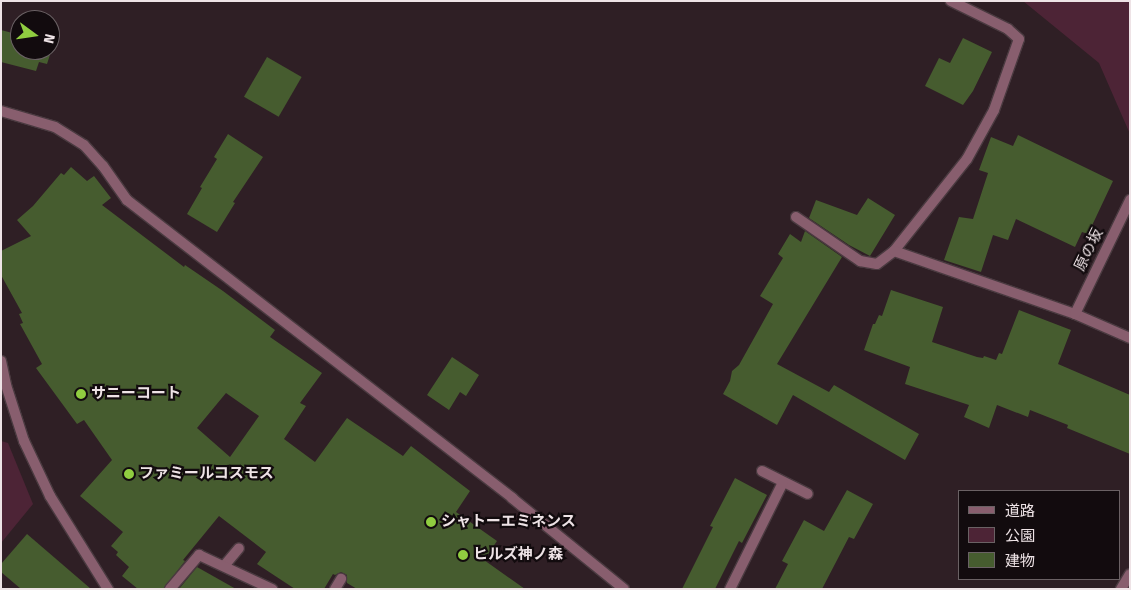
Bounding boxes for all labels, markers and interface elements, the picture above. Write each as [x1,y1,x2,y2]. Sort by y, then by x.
north arrow [10,10,60,60]
text: N [40,32,58,45]
street label: 原の坂 [1071,226,1107,274]
place label: サニーコート [91,385,181,403]
marker: サニーコート [75,388,87,400]
place label: ファミールコスモス [139,465,274,483]
marker: ファミールコスモス [123,468,135,480]
legend [958,490,1121,580]
text: 道路 [1005,502,1035,520]
place label: シャトーエミネンス [441,513,576,531]
marker: シャトーエミネンス [425,516,437,528]
text: 公園 [1005,527,1035,545]
place label: ヒルズ神ノ森 [473,546,563,564]
marker: ヒルズ神ノ森 [457,549,469,561]
text: 建物 [1005,552,1035,570]

